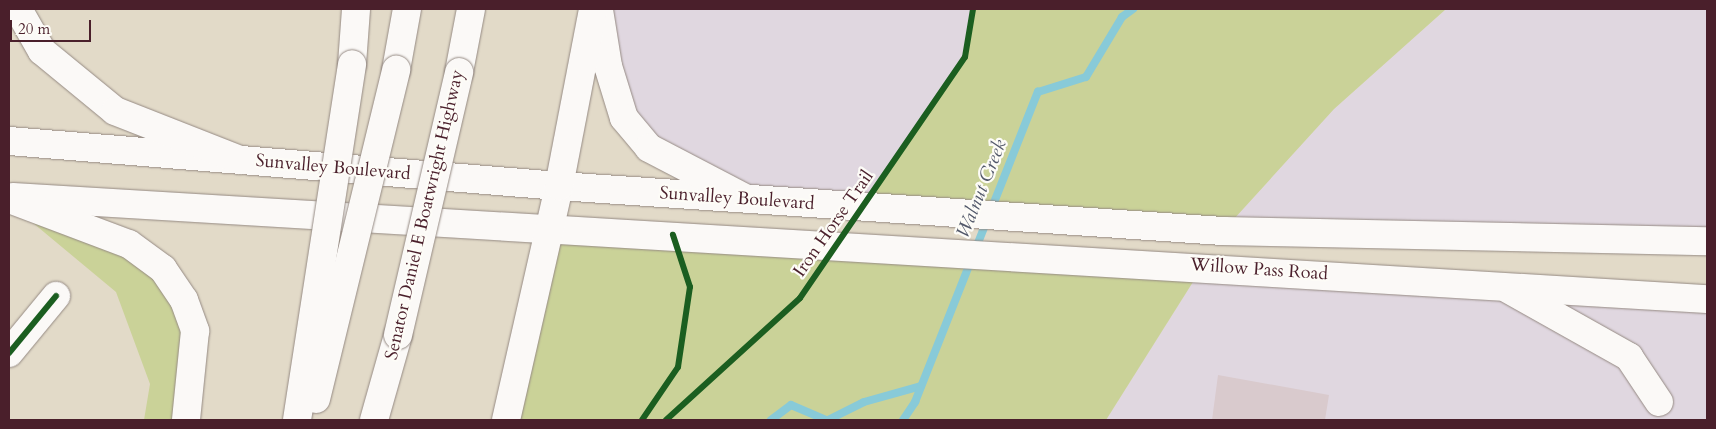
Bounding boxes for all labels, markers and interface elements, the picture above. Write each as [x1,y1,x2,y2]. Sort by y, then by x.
scale bar [12,10,94,42]
text: 20 m [18,19,50,39]
street label: Senator Daniel E Boatwright Highway [381,68,469,362]
water label: Walnut Creek [952,136,1012,242]
street label: Sunvalley Boulevard [255,150,411,186]
street label: Iron Horse Trail [789,167,879,281]
street label: Sunvalley Boulevard [659,183,815,215]
street label: Willow Pass Road [1189,254,1329,286]

